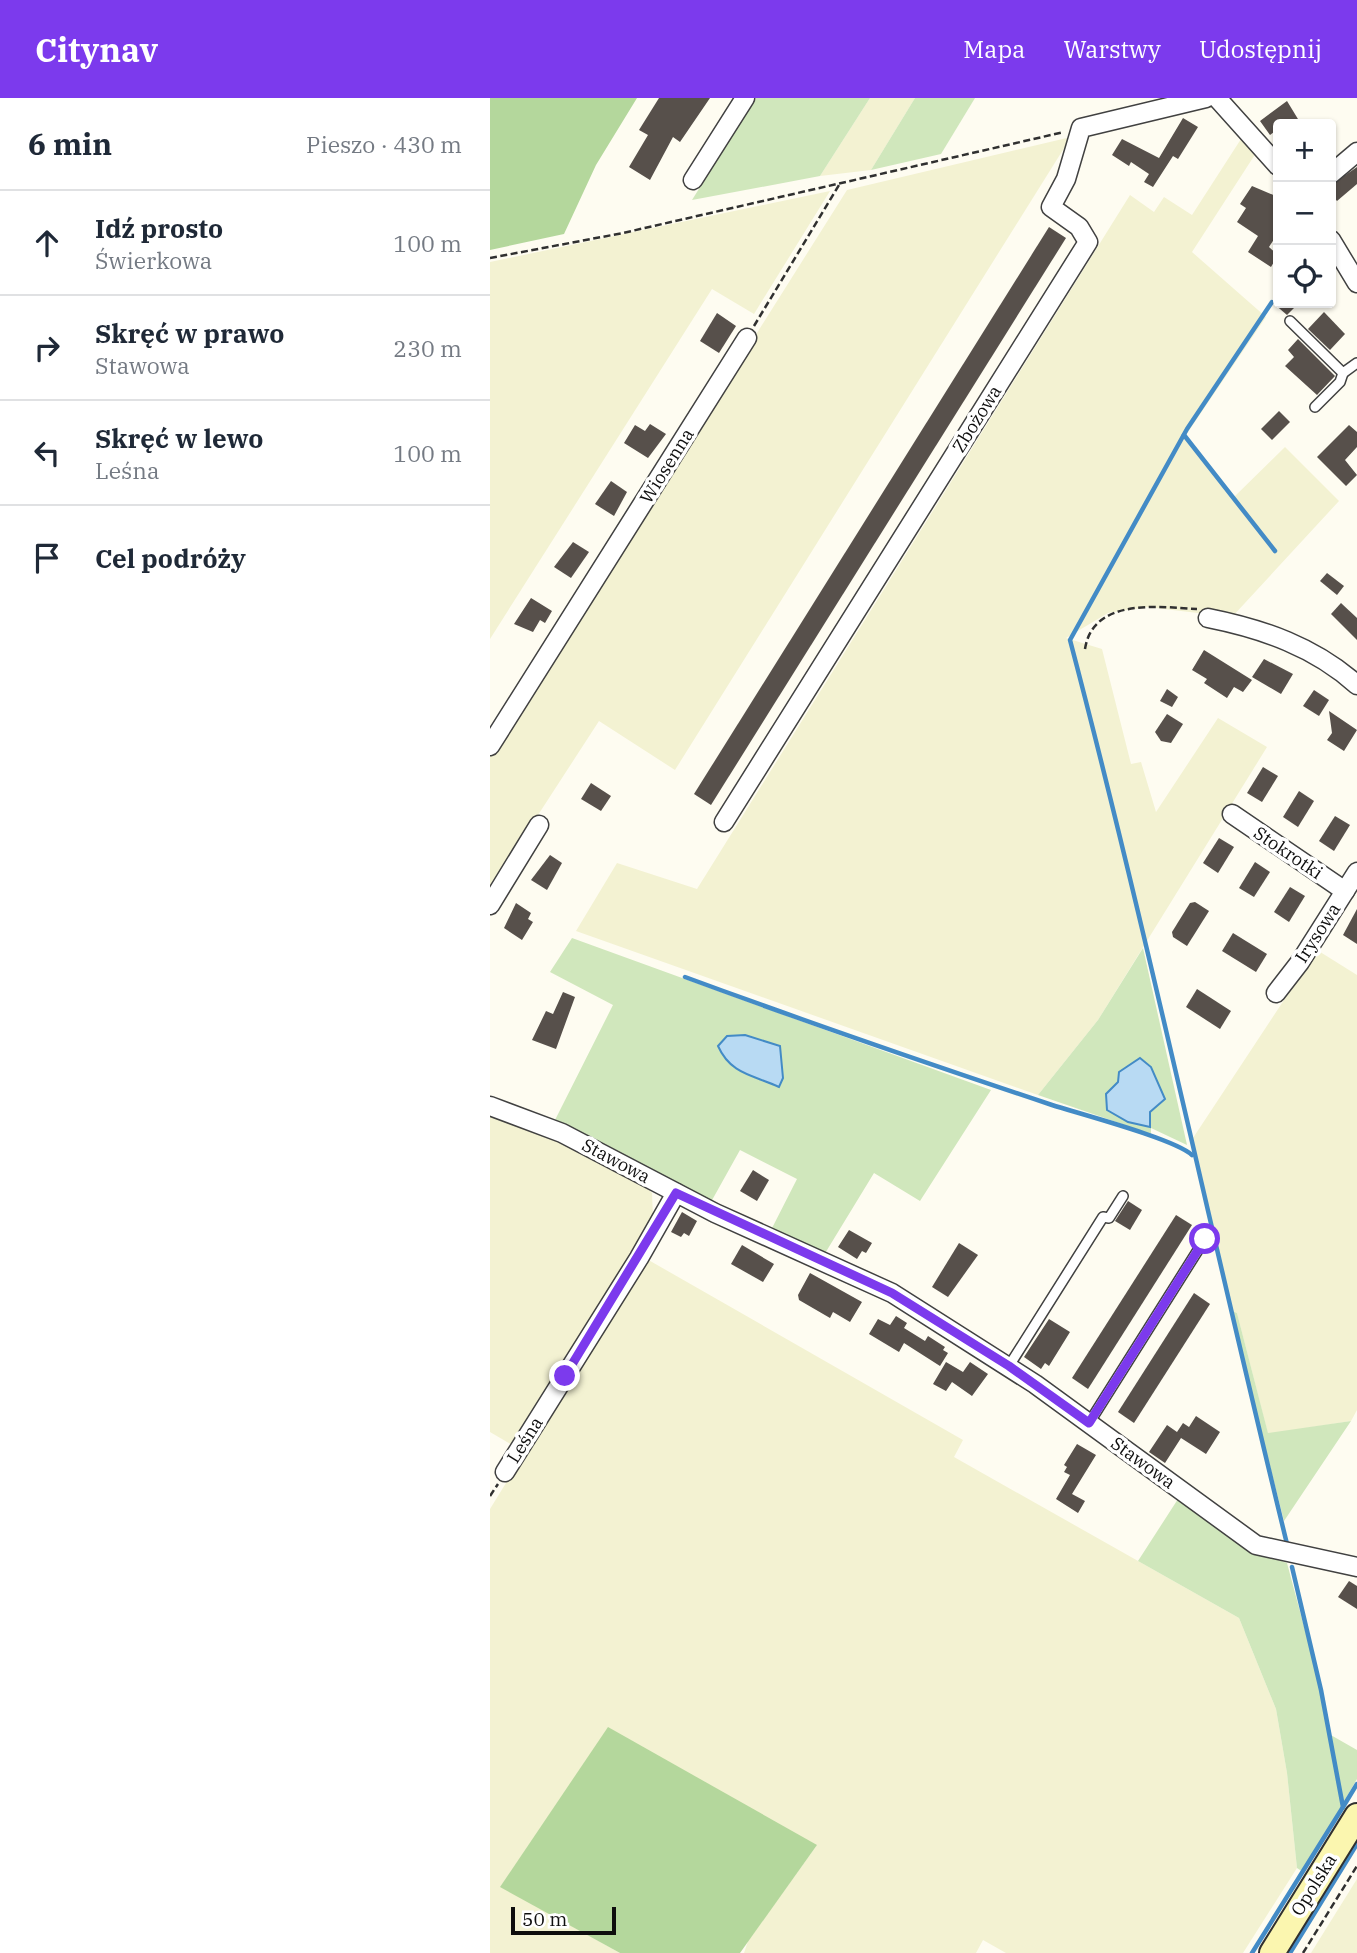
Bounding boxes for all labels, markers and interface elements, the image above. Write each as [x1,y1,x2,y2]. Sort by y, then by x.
text: Citynav [35,28,158,71]
text: Mapa [963,33,1025,65]
text: Warstwy [1063,33,1161,65]
text: Udostępnij [1199,33,1322,65]
map controls [1273,119,1336,308]
button: + [1273,119,1336,182]
text: 6 min [28,124,112,163]
text: Pieszo · 430 m [306,129,462,159]
button: − [1273,182,1336,245]
text: Idź prosto [95,211,223,245]
icon: ahead [28,224,66,262]
text: 100 m [393,228,462,258]
text: Świerkowa [95,245,212,275]
button: locate [1273,245,1336,308]
text: Skręć w prawo [95,316,284,350]
icon: right [28,329,66,367]
text: 230 m [393,333,462,363]
text: Stawowa [95,350,190,380]
street label: Zbożowa [947,381,1006,457]
text: Skręć w lewo [95,421,263,455]
street label: Wiosenna [635,424,699,508]
icon: left [28,434,66,472]
text: 100 m [393,438,462,468]
text: Leśna [95,455,159,485]
icon: arrive [28,539,66,577]
text: Cel podróży [95,541,246,575]
street label: Stokrotki [1249,821,1327,884]
street label: Irysowa [1290,898,1345,967]
street label: Stawowa [578,1133,655,1188]
route start [1189,1223,1220,1254]
route end [549,1360,580,1391]
street label: Leśna [501,1412,548,1467]
street label: Stawowa [1107,1431,1180,1494]
street label: Opolska [1286,1849,1342,1920]
scale bar [511,1904,616,1936]
text: 50 m [522,1907,567,1931]

